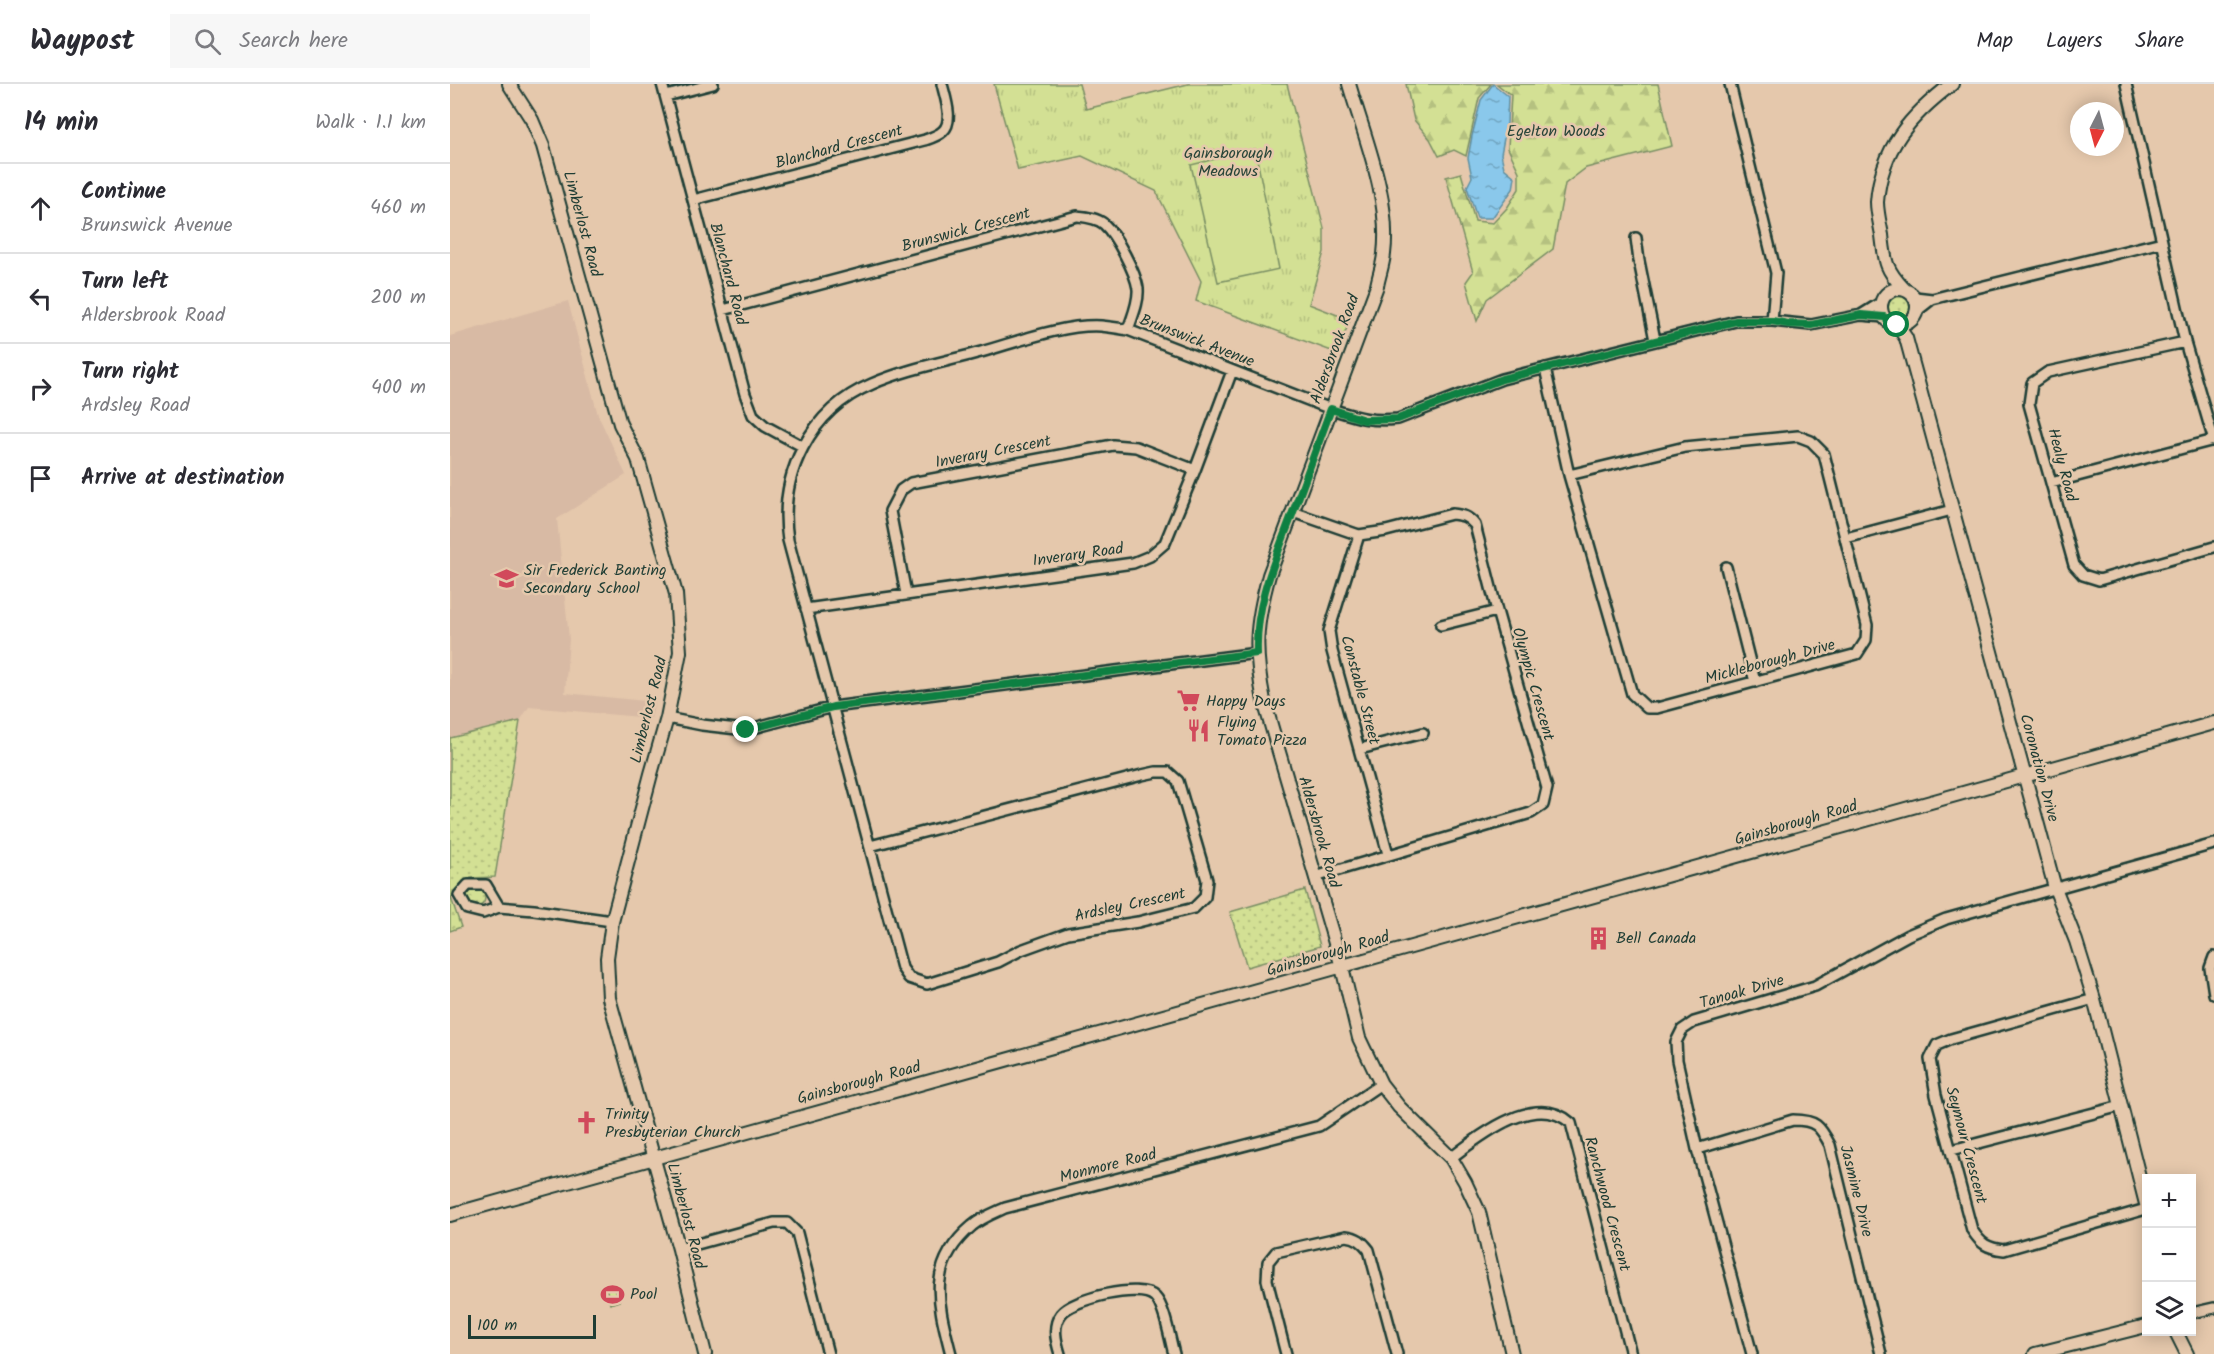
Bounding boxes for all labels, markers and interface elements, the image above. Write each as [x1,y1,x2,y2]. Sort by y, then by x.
search box [170,14,590,68]
text: Waypost [30,19,134,64]
text: Search here [239,24,348,59]
icon: search [191,25,224,58]
text: Map [1976,25,2013,58]
text: Layers [2046,25,2102,58]
text: Share [2135,25,2184,58]
text: 14 min [24,102,99,144]
north arrow [2070,102,2124,156]
text: Walk · 1.1 km [315,107,426,139]
street label: Blanchard Crescent [773,118,906,176]
park label: Egelton Woods [1507,119,1605,144]
park label: Gainsborough Meadows [1184,141,1272,184]
street label: Limberlost Road [556,168,608,281]
text: Continue [81,175,166,210]
icon: ahead [24,192,57,225]
text: 460 m [370,192,426,224]
street label: Brunswick Crescent [899,201,1034,259]
text: Brunswick Avenue [81,210,233,242]
street label: Blanchard Road [702,220,754,329]
text: Turn left [81,265,168,300]
icon: left [24,282,57,315]
text: 200 m [370,282,426,314]
street label: Aldersbrook Road [1304,290,1367,407]
text: Aldersbrook Road [81,300,225,332]
street label: Brunswick Avenue [1136,308,1258,374]
route start [1883,311,1909,337]
text: Turn right [81,355,179,390]
icon: right [24,372,57,405]
text: 400 m [371,372,426,404]
text: Ardsley Road [81,390,190,422]
street label: Healy Road [2040,425,2084,506]
street label: Inverary Crescent [933,428,1054,475]
text: Arrive at destination [81,461,284,496]
icon: arrive [24,462,57,495]
street label: Inverary Road [1031,536,1126,574]
place label: Sir Frederick Banting Secondary School [524,558,667,601]
school or university icon: Sir Frederick Banting Secondary School [493,566,519,592]
street label: Olympic Crescent [1505,624,1561,744]
street label: Constable Street [1333,632,1387,748]
street label: Mickleborough Drive [1702,633,1838,691]
street label: Limberlost Road [624,653,675,766]
supermarket icon: Happy Days [1175,688,1201,714]
place label: Happy Days [1206,689,1286,714]
place label: Flying Tomato Pizza [1217,710,1307,753]
street label: Coronation Drive [2013,711,2065,825]
route end [732,716,758,742]
restaurant icon: Flying Tomato Pizza [1186,718,1212,744]
street label: Aldersbrook Road [1291,773,1347,892]
street label: Gainsborough Road [1732,793,1861,853]
street label: Ardsley Crescent [1072,881,1189,929]
street label: Gainsborough Road [1264,924,1393,984]
building icon: Bell Canada [1585,925,1611,951]
place label: Bell Canada [1616,926,1696,951]
street label: Tanoak Drive [1697,968,1787,1016]
street label: Gainsborough Road [794,1054,925,1112]
street label: Seymour Crescent [1938,1084,1994,1207]
place label: Trinity Presbyterian Church [605,1102,741,1145]
church icon: Trinity Presbyterian Church [574,1110,600,1136]
street label: Ranchwood Crescent [1577,1134,1637,1275]
street label: Monmore Road [1057,1142,1160,1190]
street label: Jasmine Drive [1833,1142,1879,1240]
street label: Limberlost Road [660,1160,712,1273]
map controls [2142,1174,2196,1336]
button: + [2142,1174,2196,1228]
button: − [2142,1228,2196,1282]
sports icon: Pool [599,1281,625,1307]
place label: Pool [630,1282,657,1307]
button: layers [2142,1282,2196,1336]
scale bar [468,1312,596,1340]
text: 100 m [477,1313,517,1338]

